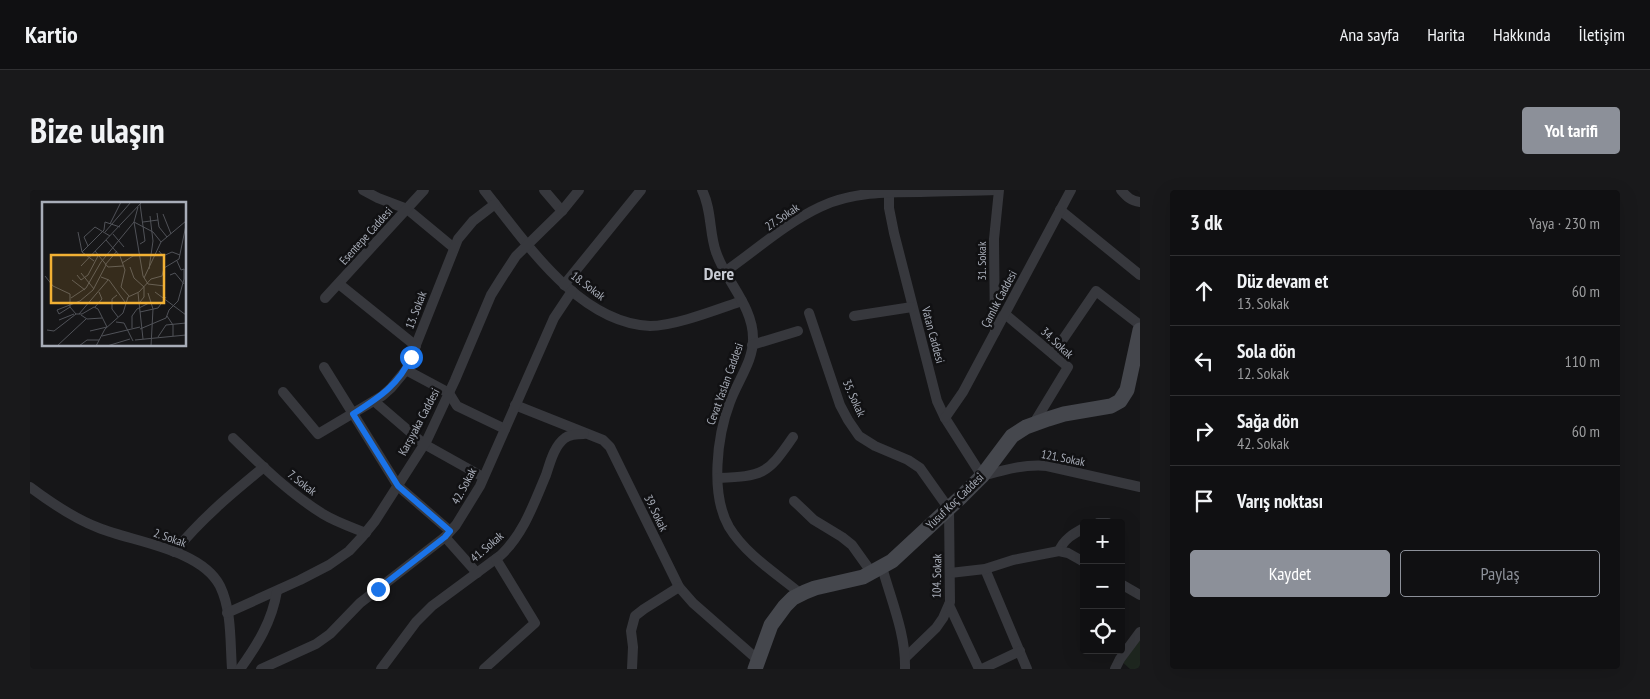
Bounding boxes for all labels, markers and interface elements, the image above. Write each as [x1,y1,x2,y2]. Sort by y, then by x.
text: Kartio [25,19,78,50]
text: Ana sayfa [1340,23,1399,46]
text: Harita [1427,23,1465,46]
text: Hakkında [1493,23,1551,46]
text: İletişim [1579,23,1625,46]
text: Bize ulaşın [30,107,165,153]
button: Yol tarifi [1522,107,1620,154]
street label: 27. Sokak [762,200,802,233]
inset map [42,202,186,346]
street label: Esentepe Caddesi [336,204,395,268]
text: 3 dk [1190,209,1222,236]
text: Yaya · 230 m [1529,213,1600,233]
street label: 31. Sokak [974,241,989,281]
district label: Dere [704,262,734,285]
street label: 18. Sokak [568,268,609,304]
street label: Çamlık Caddesi [977,268,1020,330]
text: Düz devam et [1237,269,1328,293]
icon: ahead [1190,277,1218,305]
text: 60 m [1572,281,1600,301]
street label: 13. Sokak [402,289,430,331]
text: 13. Sokak [1237,293,1289,313]
street label: Vatan Caddesi [918,304,948,365]
street label: 34. Sokak [1038,324,1077,362]
text: Sola dön [1237,339,1296,363]
street label: Cevat Yaslan Caddesi [703,341,746,427]
route start [400,346,423,369]
icon: left [1190,347,1218,375]
text: 110 m [1565,351,1600,371]
text: 12. Sokak [1237,363,1289,383]
street label: 35. Sokak [840,377,869,419]
street label: Karşıyaka Caddesi [395,386,443,458]
text: Sağa dön [1237,409,1299,433]
icon: right [1190,417,1218,445]
text: 60 m [1572,421,1600,441]
text: 42. Sokak [1237,433,1289,453]
street label: 121. Sokak [1040,446,1087,469]
street label: 42. Sokak [448,465,480,507]
street label: 7. Sokak [285,467,320,499]
street label: Yusuf Koç Caddesi [923,469,987,532]
icon: arrive [1190,487,1218,515]
text: Varış noktası [1237,489,1323,513]
street label: 39. Sokak [641,492,672,534]
map controls [1080,519,1125,654]
button: + [1080,519,1125,564]
street label: 2. Sokak [152,525,189,550]
street label: 41. Sokak [467,528,507,565]
button: Kaydet [1190,550,1390,597]
button: Paylaş [1400,550,1600,597]
street label: 104. Sokak [929,553,944,598]
button: − [1080,564,1125,609]
route end [367,578,390,601]
button: locate [1080,609,1125,654]

